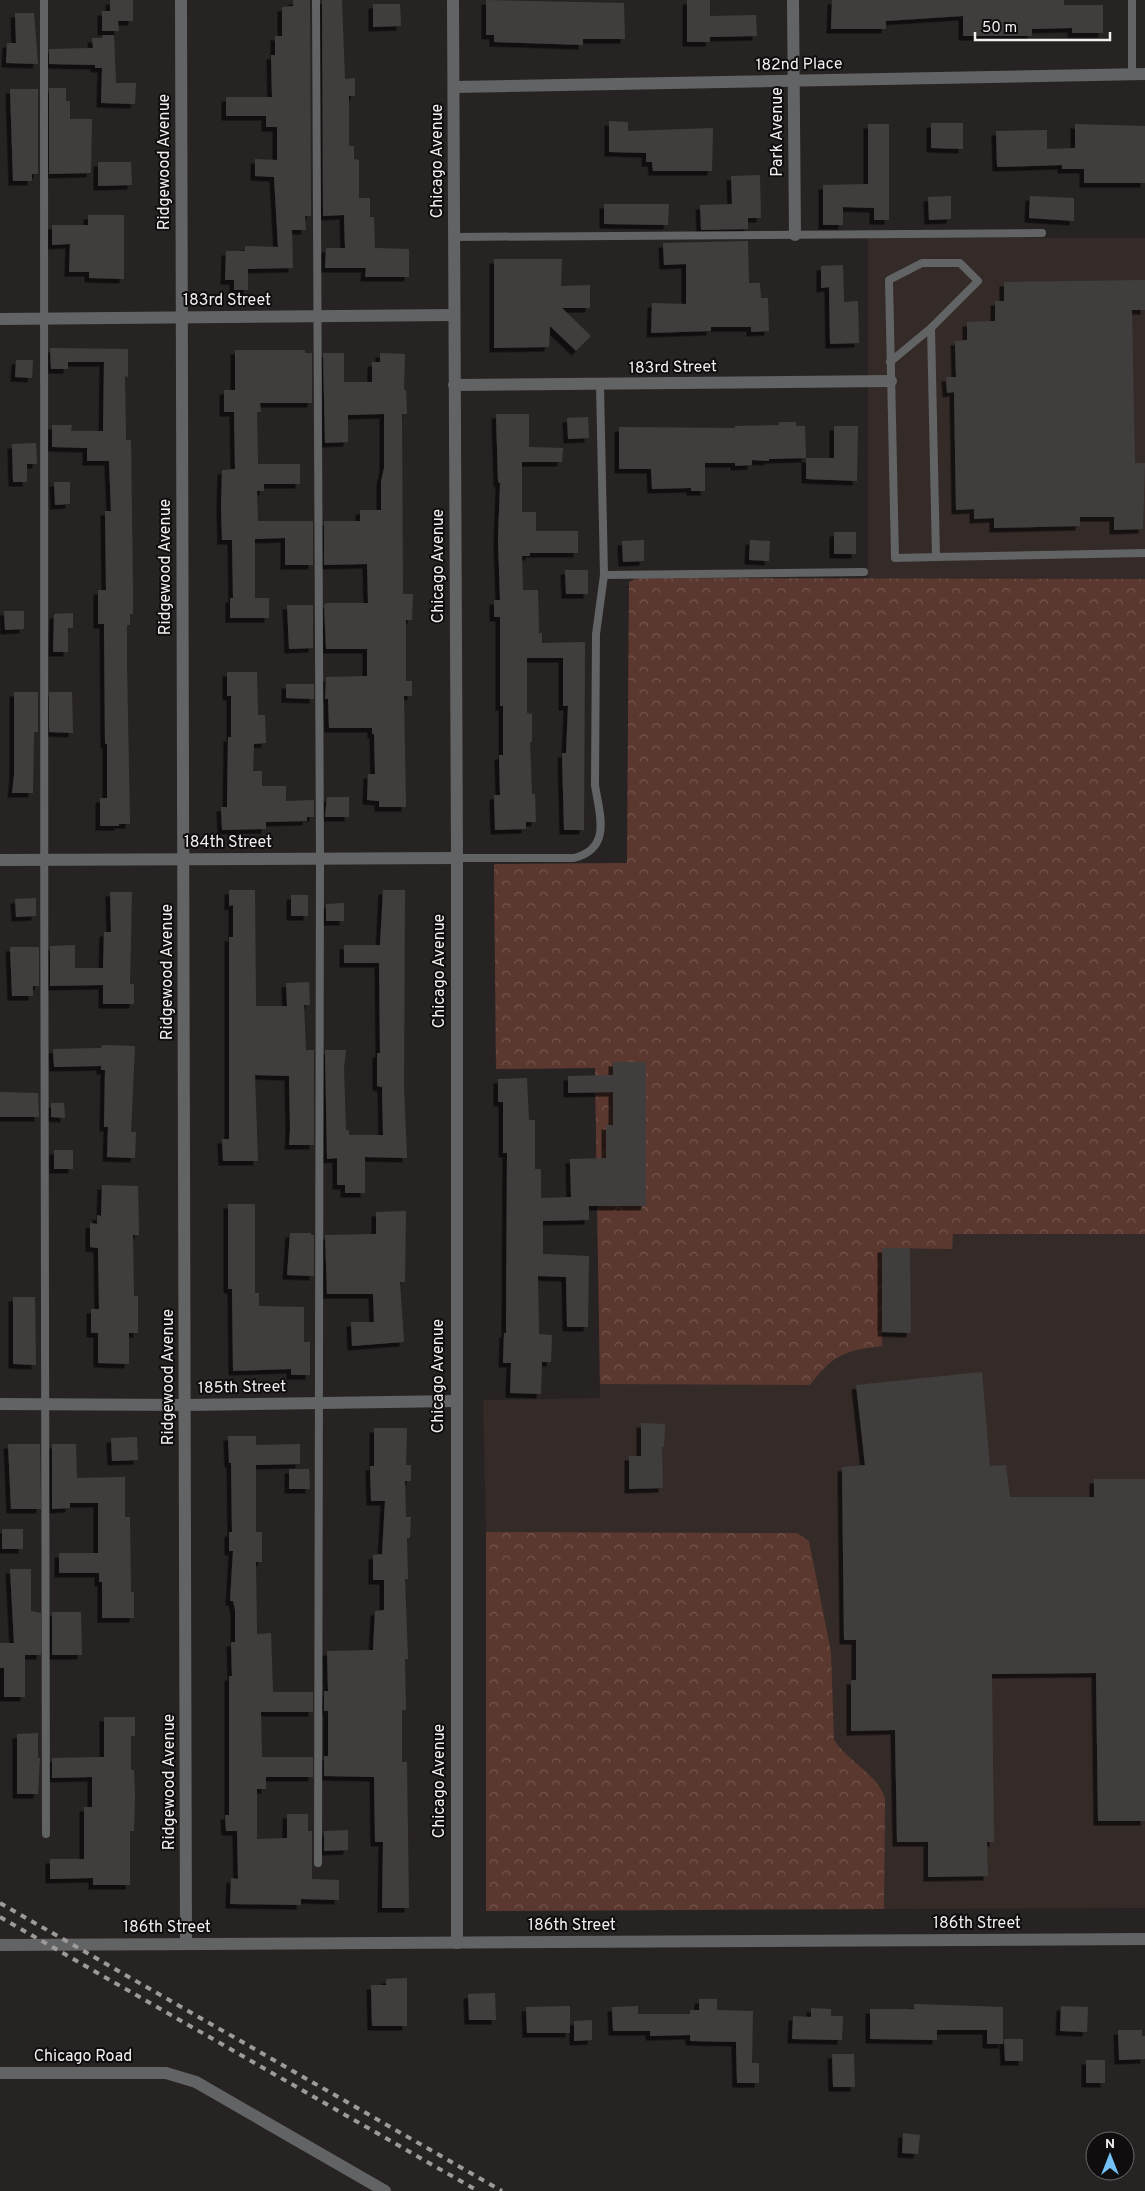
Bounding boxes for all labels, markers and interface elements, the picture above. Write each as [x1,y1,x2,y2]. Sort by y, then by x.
scale bar [975,10,1110,42]
text: 50 m [982,19,1017,38]
street label: 182nd Place [755,54,843,76]
street label: Park Avenue [768,87,788,177]
street label: Ridgewood Avenue [155,94,175,230]
street label: Chicago Avenue [428,104,448,218]
street label: 183rd Street [183,291,271,311]
street label: 183rd Street [629,357,717,379]
street label: Ridgewood Avenue [156,499,176,635]
street label: Chicago Avenue [429,509,449,623]
street label: 184th Street [184,833,272,853]
street label: Ridgewood Avenue [158,904,178,1040]
street label: Chicago Avenue [430,914,450,1028]
street label: Ridgewood Avenue [159,1309,179,1445]
street label: Chicago Avenue [429,1319,449,1433]
street label: 185th Street [198,1377,286,1399]
street label: Ridgewood Avenue [160,1714,180,1850]
street label: Chicago Avenue [430,1724,450,1838]
street label: 186th Street [933,1914,1021,1934]
street label: 186th Street [528,1916,616,1936]
street label: 186th Street [123,1918,211,1938]
street label: Chicago Road [34,2047,132,2067]
north arrow [1085,2131,1135,2181]
text: N [1105,2136,1115,2153]

